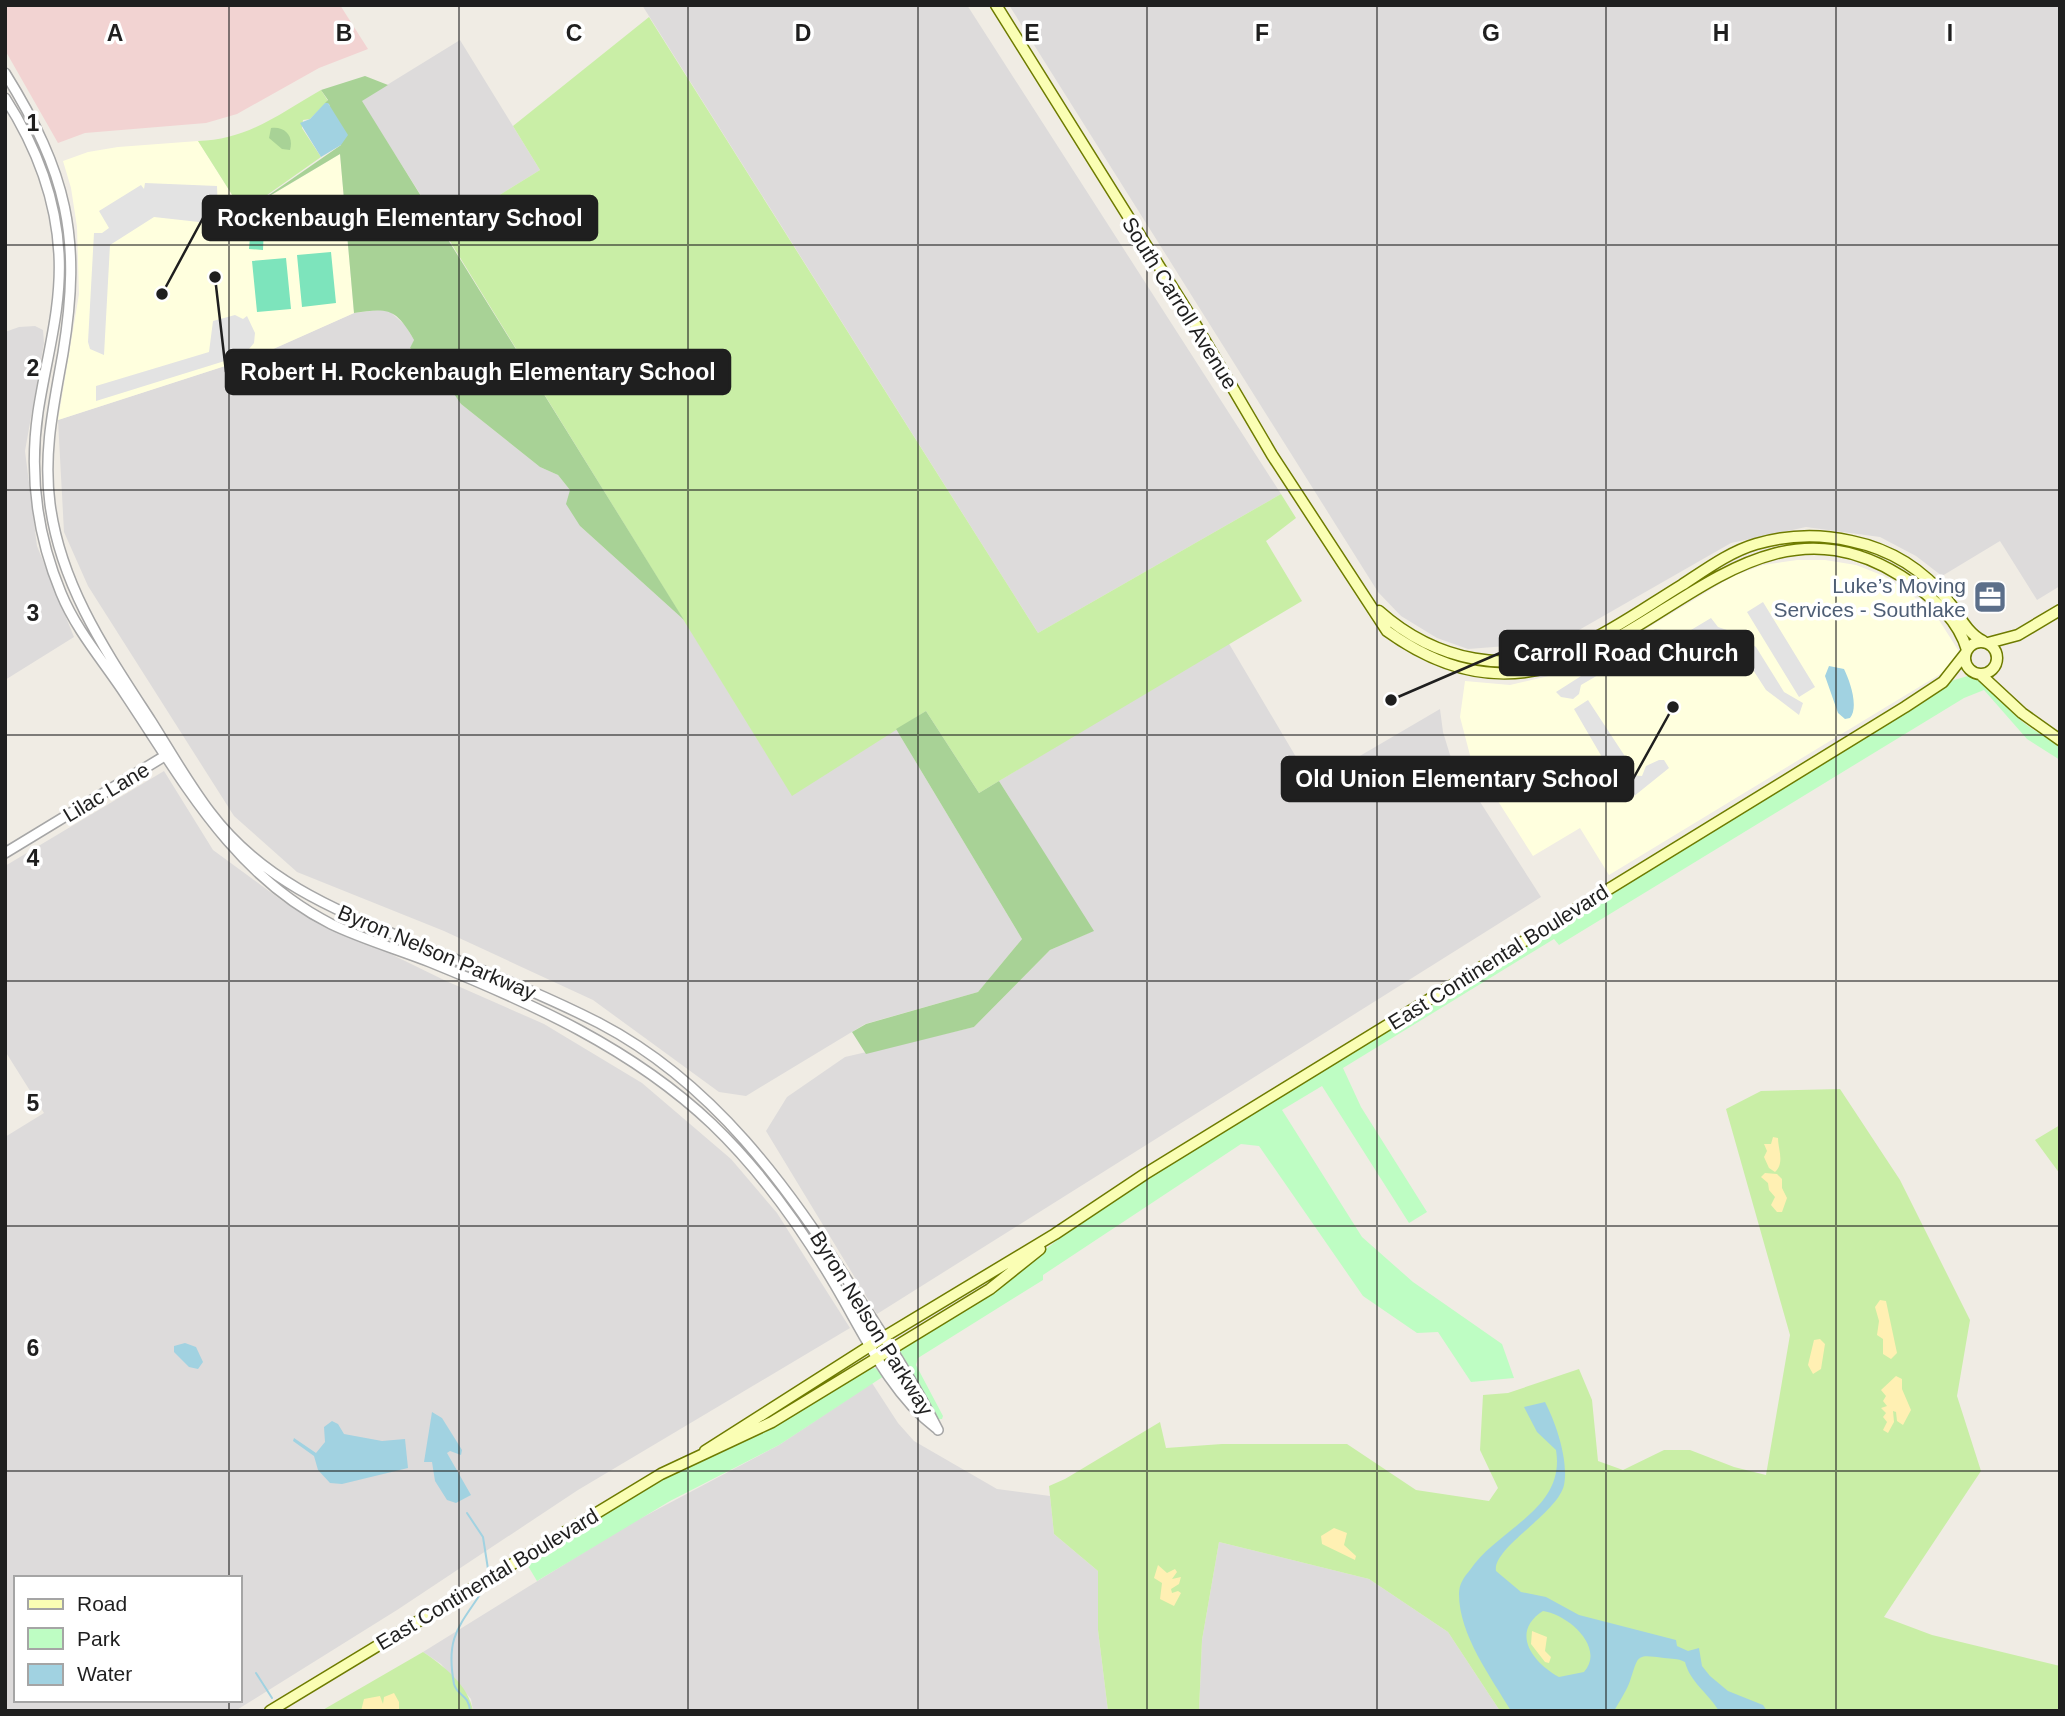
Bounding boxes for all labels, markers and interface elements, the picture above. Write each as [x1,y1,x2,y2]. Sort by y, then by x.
text: A [107,20,123,46]
text: B [336,20,352,46]
text: C [566,20,582,46]
text: D [795,20,811,46]
text: E [1024,20,1040,46]
text: F [1255,20,1269,46]
text: G [1482,20,1500,46]
text: H [1713,20,1729,46]
text: I [1947,20,1953,46]
text: 1 [27,110,40,136]
callout: Rockenbaugh Elementary School [203,196,597,240]
text: Rockenbaugh Elementary School [217,205,583,231]
street label: South Carroll Avenue [1118,213,1242,393]
callout: Robert H. Rockenbaugh Elementary School [226,350,730,394]
text: 2 [27,355,39,381]
text: Robert H. Rockenbaugh Elementary School [240,359,716,385]
place label: Luke’s Moving Services - Southlake [1773,574,1966,621]
office icon: Luke’s Moving Services - Southlake [1971,578,2009,616]
text: 3 [27,600,39,626]
callout: Carroll Road Church [1500,631,1753,675]
text: Carroll Road Church [1514,640,1738,666]
street label: Lilac Lane [59,757,153,827]
callout: Old Union Elementary School [1282,757,1633,801]
text: Old Union Elementary School [1295,766,1619,792]
text: 4 [27,845,40,871]
street label: East Continental Boulevard [1384,880,1612,1034]
street label: Byron Nelson Parkway [335,900,540,1004]
text: 5 [27,1090,40,1116]
street label: Byron Nelson Parkway [806,1227,938,1420]
text: 6 [27,1335,39,1361]
street label: East Continental Boulevard [372,1504,602,1654]
legend [14,1576,242,1702]
text: Road [77,1592,127,1615]
text: Park [77,1627,121,1650]
text: Water [77,1662,132,1685]

